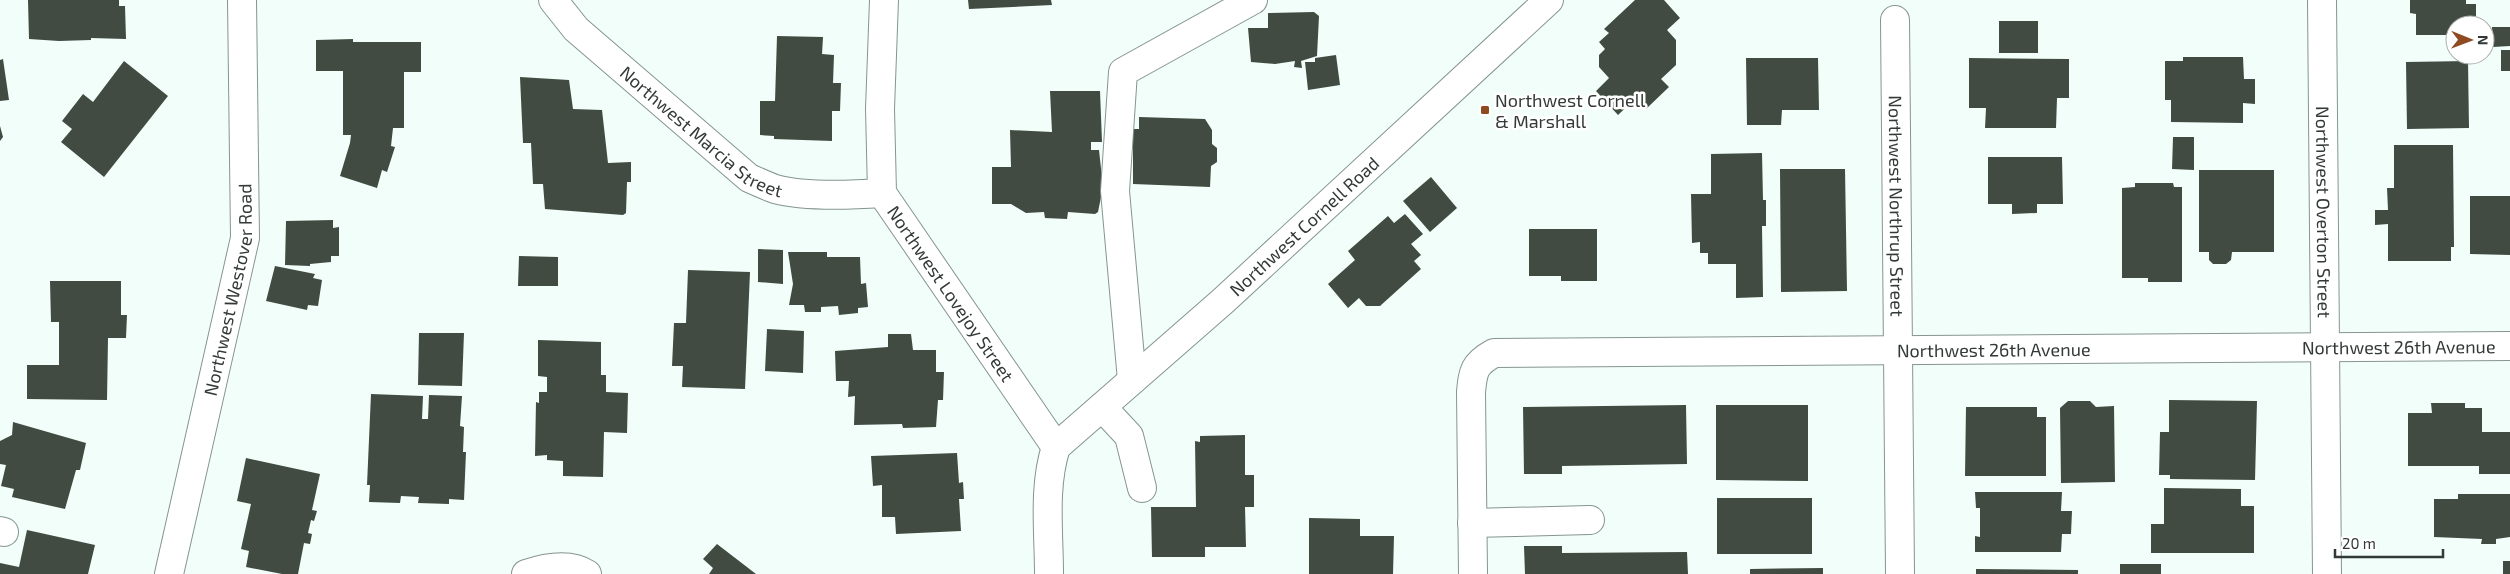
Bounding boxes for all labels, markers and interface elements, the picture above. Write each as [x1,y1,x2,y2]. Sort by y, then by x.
north arrow [2445,15,2495,65]
text: N [2475,35,2492,45]
street label: Northwest Marcia Street [616,61,785,201]
place label: Northwest Cornell & Marshall [1495,89,1646,132]
street label: Northwest Northrup Street [1885,95,1909,317]
marker: Northwest Cornell & Marshall [1479,104,1491,116]
street label: Northwest Overton Street [2312,106,2336,318]
street label: Northwest Cornell Road [1225,152,1383,301]
street label: Northwest Westover Road [199,183,256,398]
street label: Northwest Lovejoy Street [883,201,1019,386]
street label: Northwest 26th Avenue [2302,335,2496,358]
street label: Northwest 26th Avenue [1897,338,2091,361]
scale bar [2335,526,2442,558]
text: 20 m [2342,534,2376,552]

